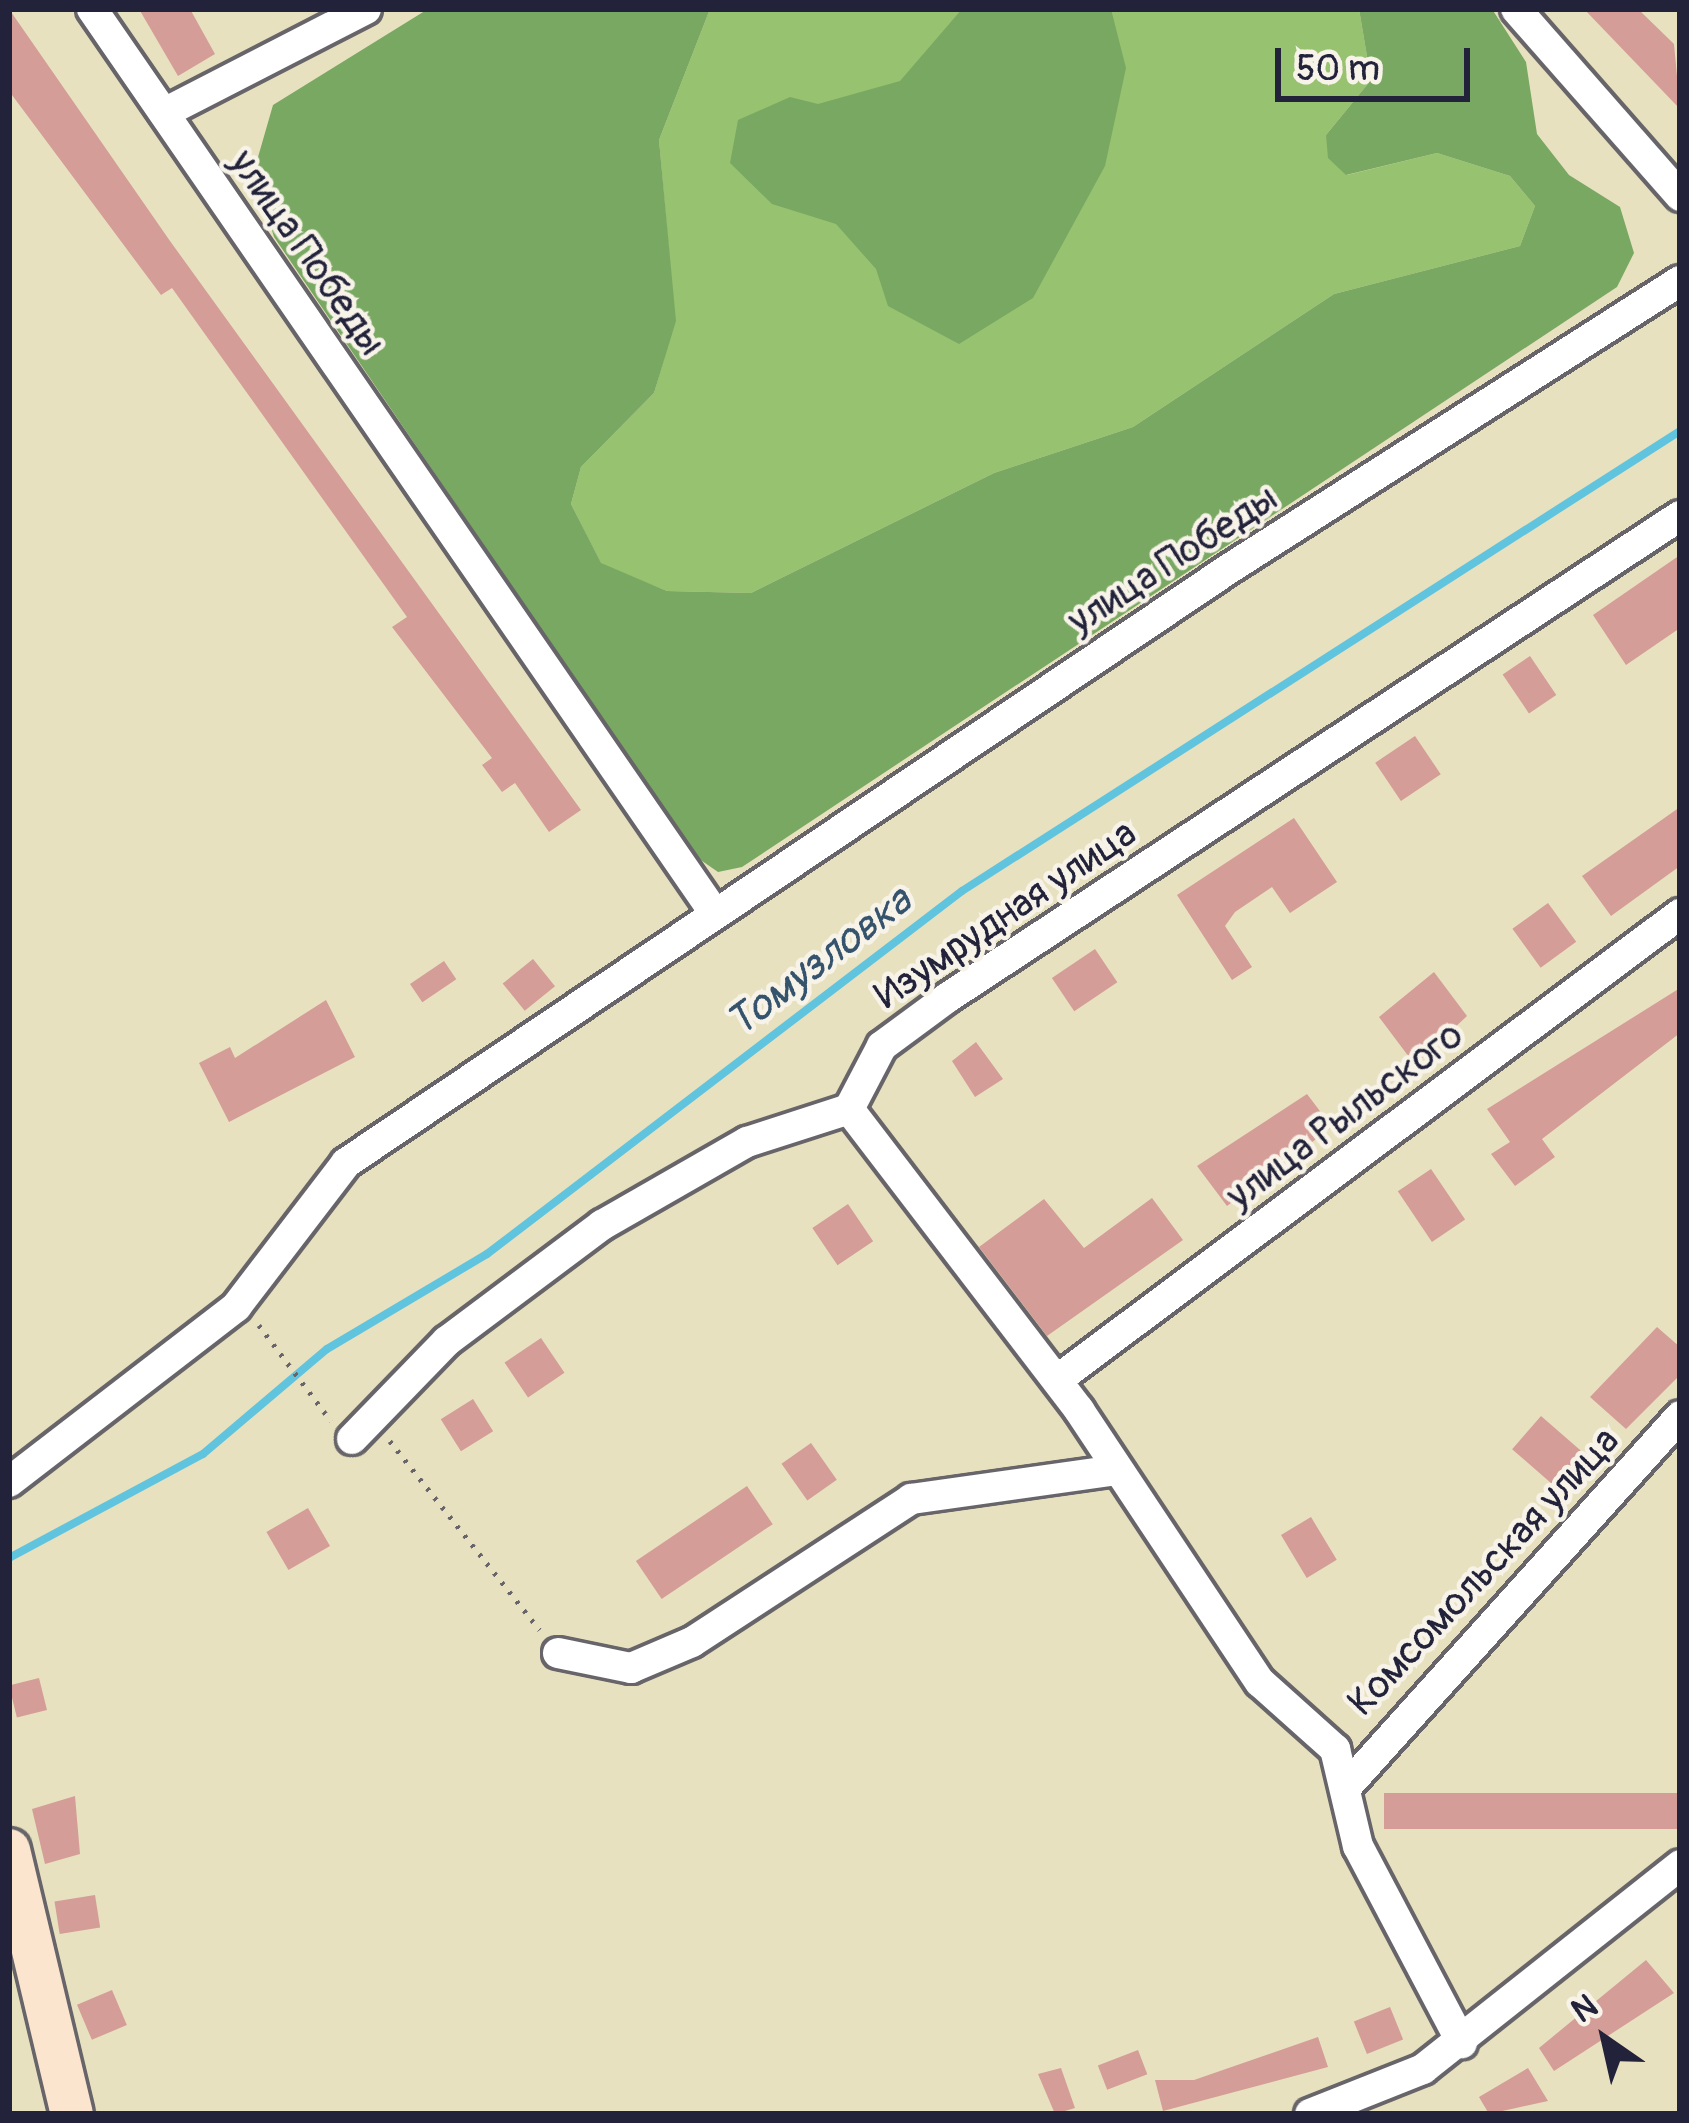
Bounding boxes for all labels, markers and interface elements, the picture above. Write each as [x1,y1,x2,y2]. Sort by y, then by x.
scale bar [1281,24,1476,98]
text: 50 m [1296,46,1380,91]
street label: улица Победы [219,141,395,365]
street label: улица Победы [1060,475,1286,645]
street label: Изумрудная улица [867,810,1145,1020]
water label: Томузловка [717,876,921,1048]
street label: улица Рыльского [1218,1012,1472,1220]
street label: Комсомольская улица [1338,1418,1630,1726]
north arrow [1545,1979,1665,2099]
text: N [1564,1986,1605,2032]

